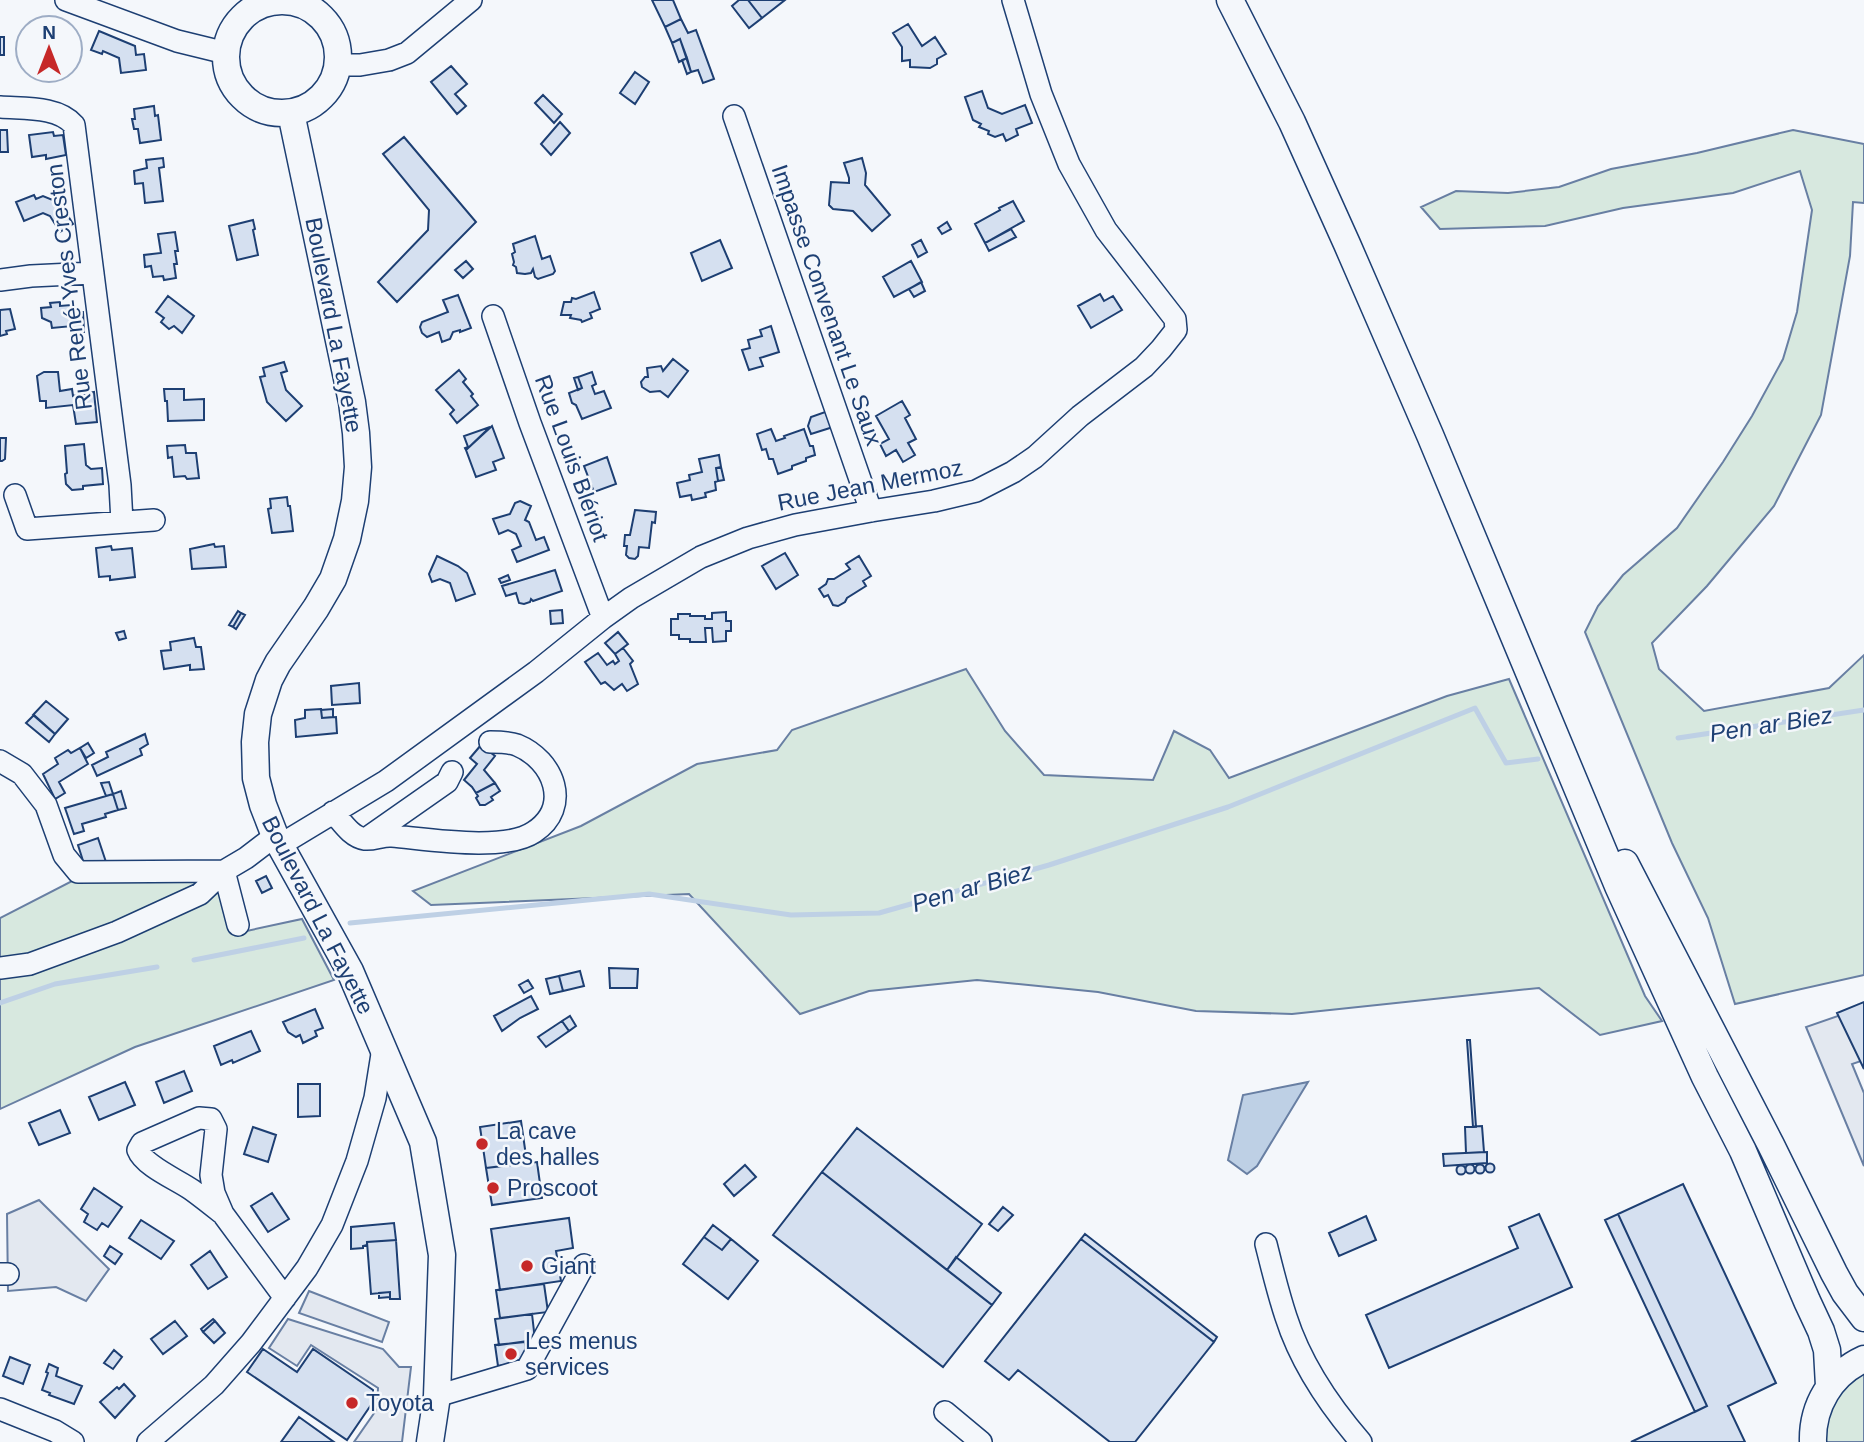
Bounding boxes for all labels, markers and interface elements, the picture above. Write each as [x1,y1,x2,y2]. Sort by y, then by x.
north arrow [14,14,84,84]
text: N [42,22,56,43]
street label: Impasse Convenant Le Saux [767,161,888,449]
street label: Rue René-Yves Creston [41,162,97,412]
street label: Boulevard La Fayette [300,215,368,435]
street label: Rue Louis Blériot [530,371,614,545]
street label: Rue Jean Mermoz [775,454,965,516]
water label: Pen ar Biez [1708,701,1834,747]
street label: Boulevard La Fayette [257,812,379,1018]
water label: Pen ar Biez [909,857,1035,917]
place label: La cave des halles [496,1118,600,1170]
marker: La cave des halles [474,1136,490,1152]
place label: Proscoot [507,1175,598,1201]
marker: Proscoot [485,1180,501,1196]
place label: Giant [541,1253,597,1279]
marker: Giant [519,1258,535,1274]
place label: Les menus services [525,1328,638,1380]
marker: Les menus services [503,1346,519,1362]
place label: Toyota [366,1390,434,1416]
marker: Toyota [344,1395,360,1411]

